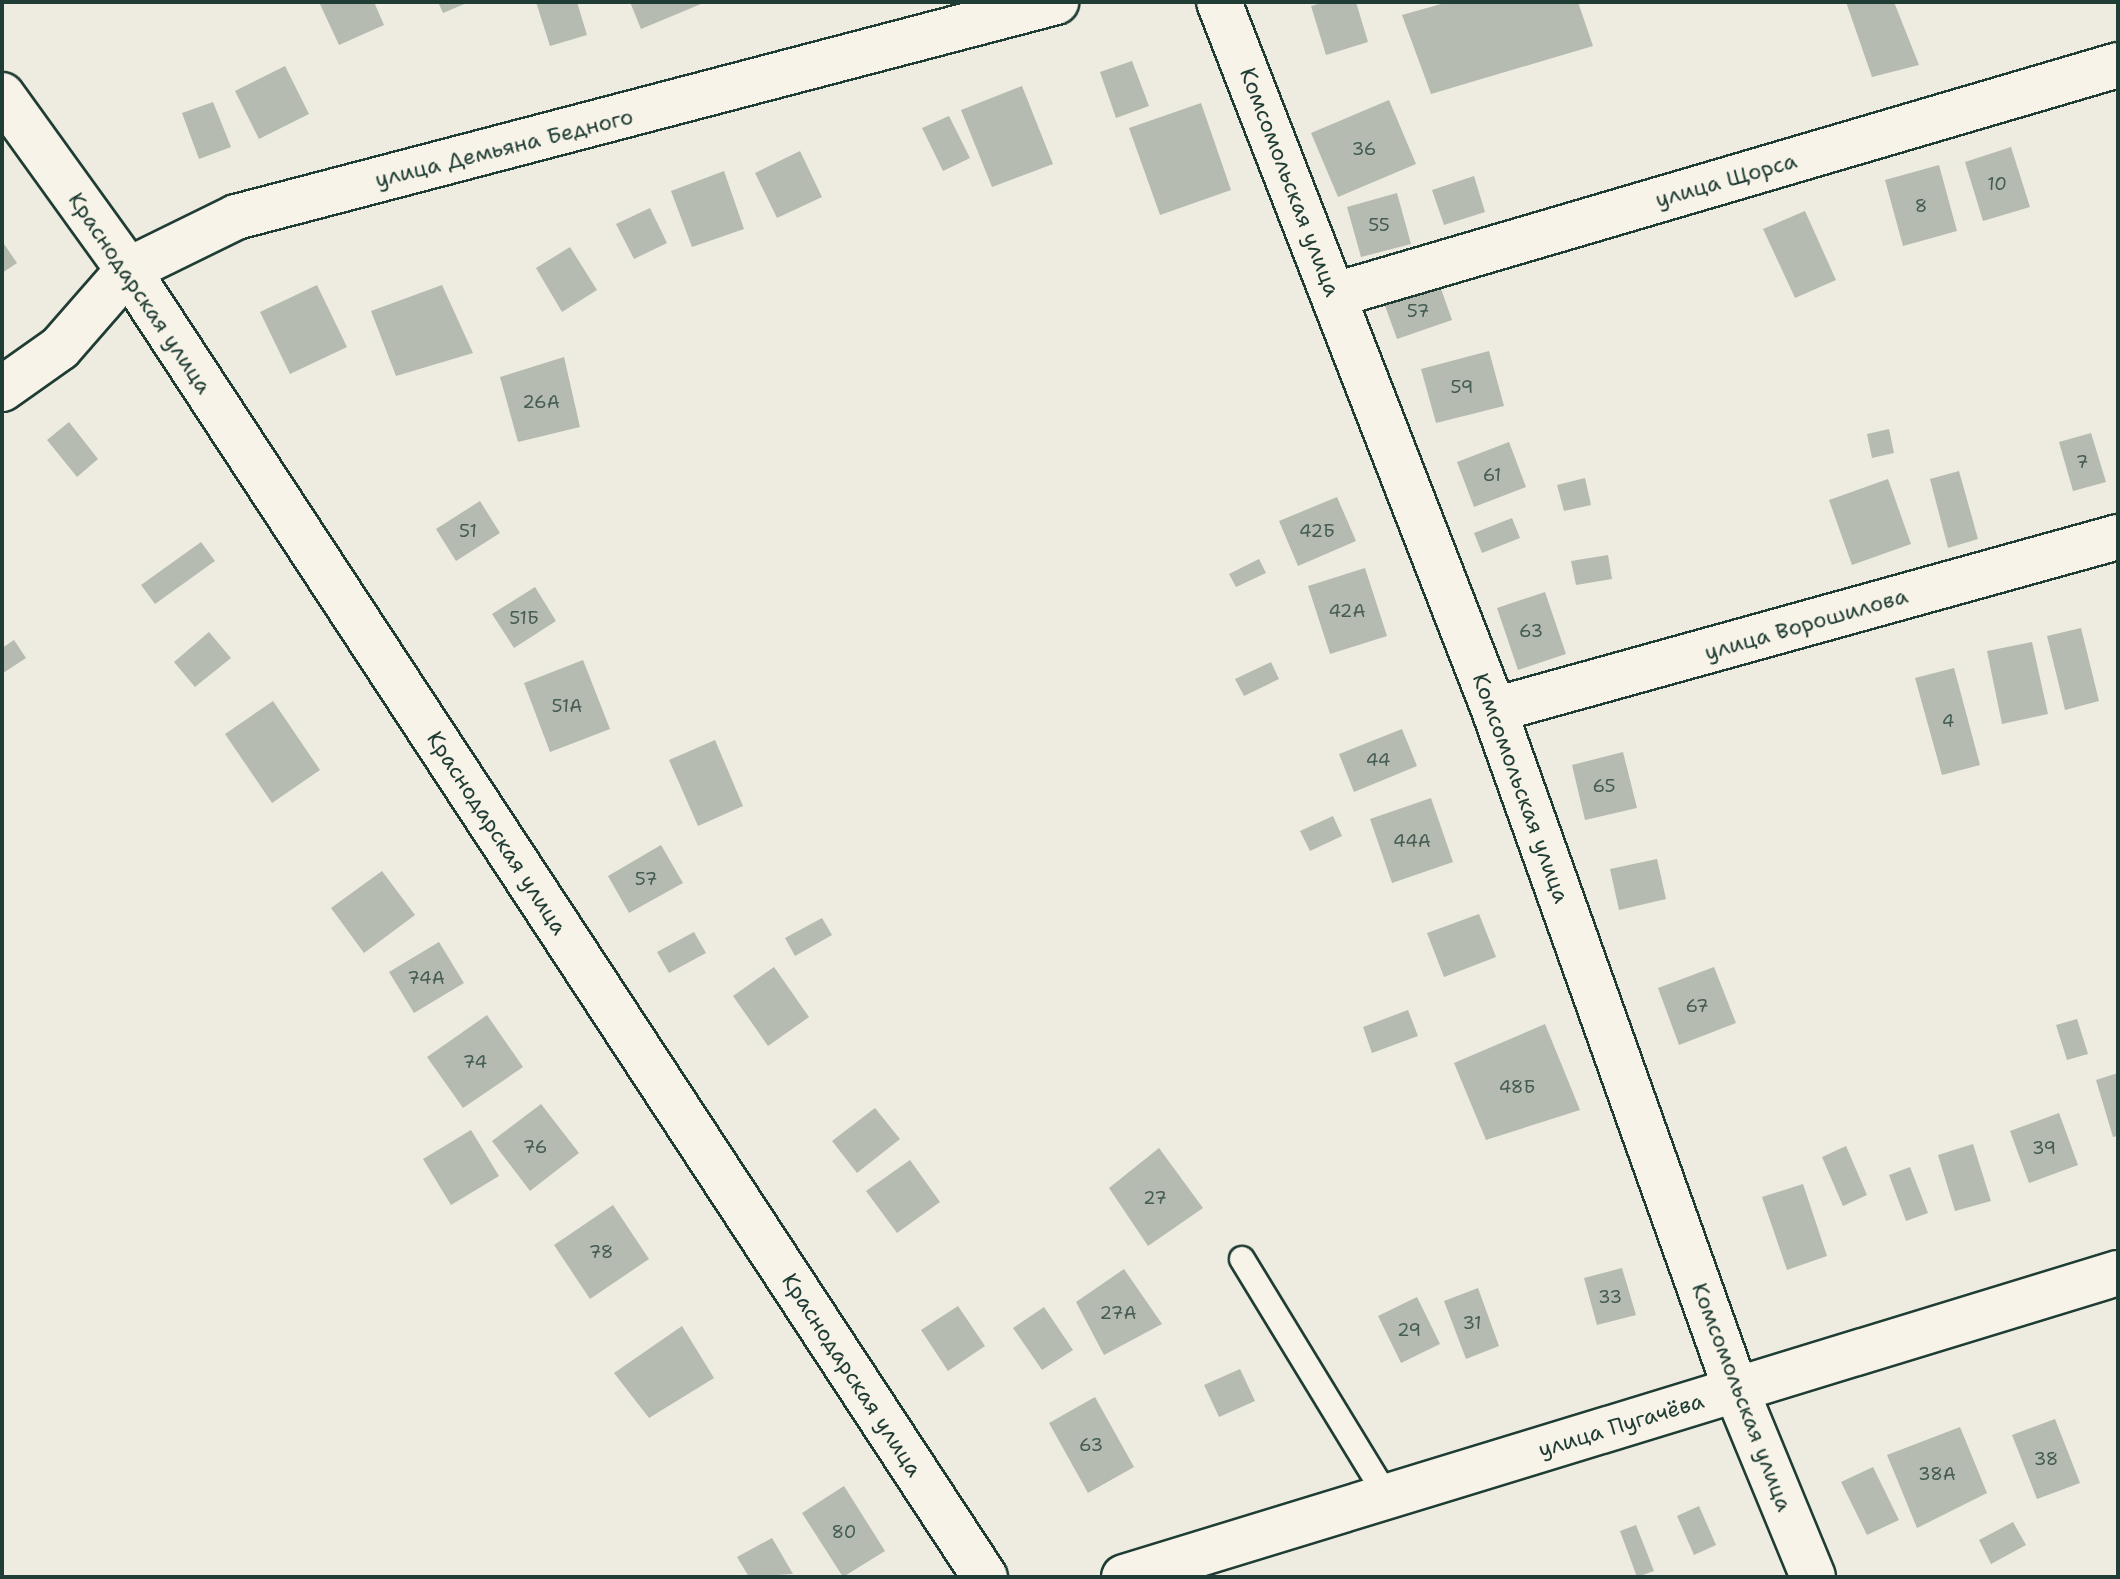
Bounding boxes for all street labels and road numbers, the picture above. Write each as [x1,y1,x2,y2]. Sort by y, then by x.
street label: Комсомольская улица [1234,64,1346,300]
street label: улица Демьяна Бедного [372,103,636,193]
street label: улица Щорса [1652,147,1800,213]
street label: Краснодарская улица [63,187,217,399]
street label: улица Ворошилова [1701,582,1911,666]
street label: Комсомольская улица [1467,669,1575,907]
street label: Краснодарская улица [421,726,573,940]
street label: Краснодарская улица [776,1268,928,1482]
street label: Комсомольская улица [1686,1279,1798,1515]
street label: улица Пугачёва [1535,1387,1707,1463]

